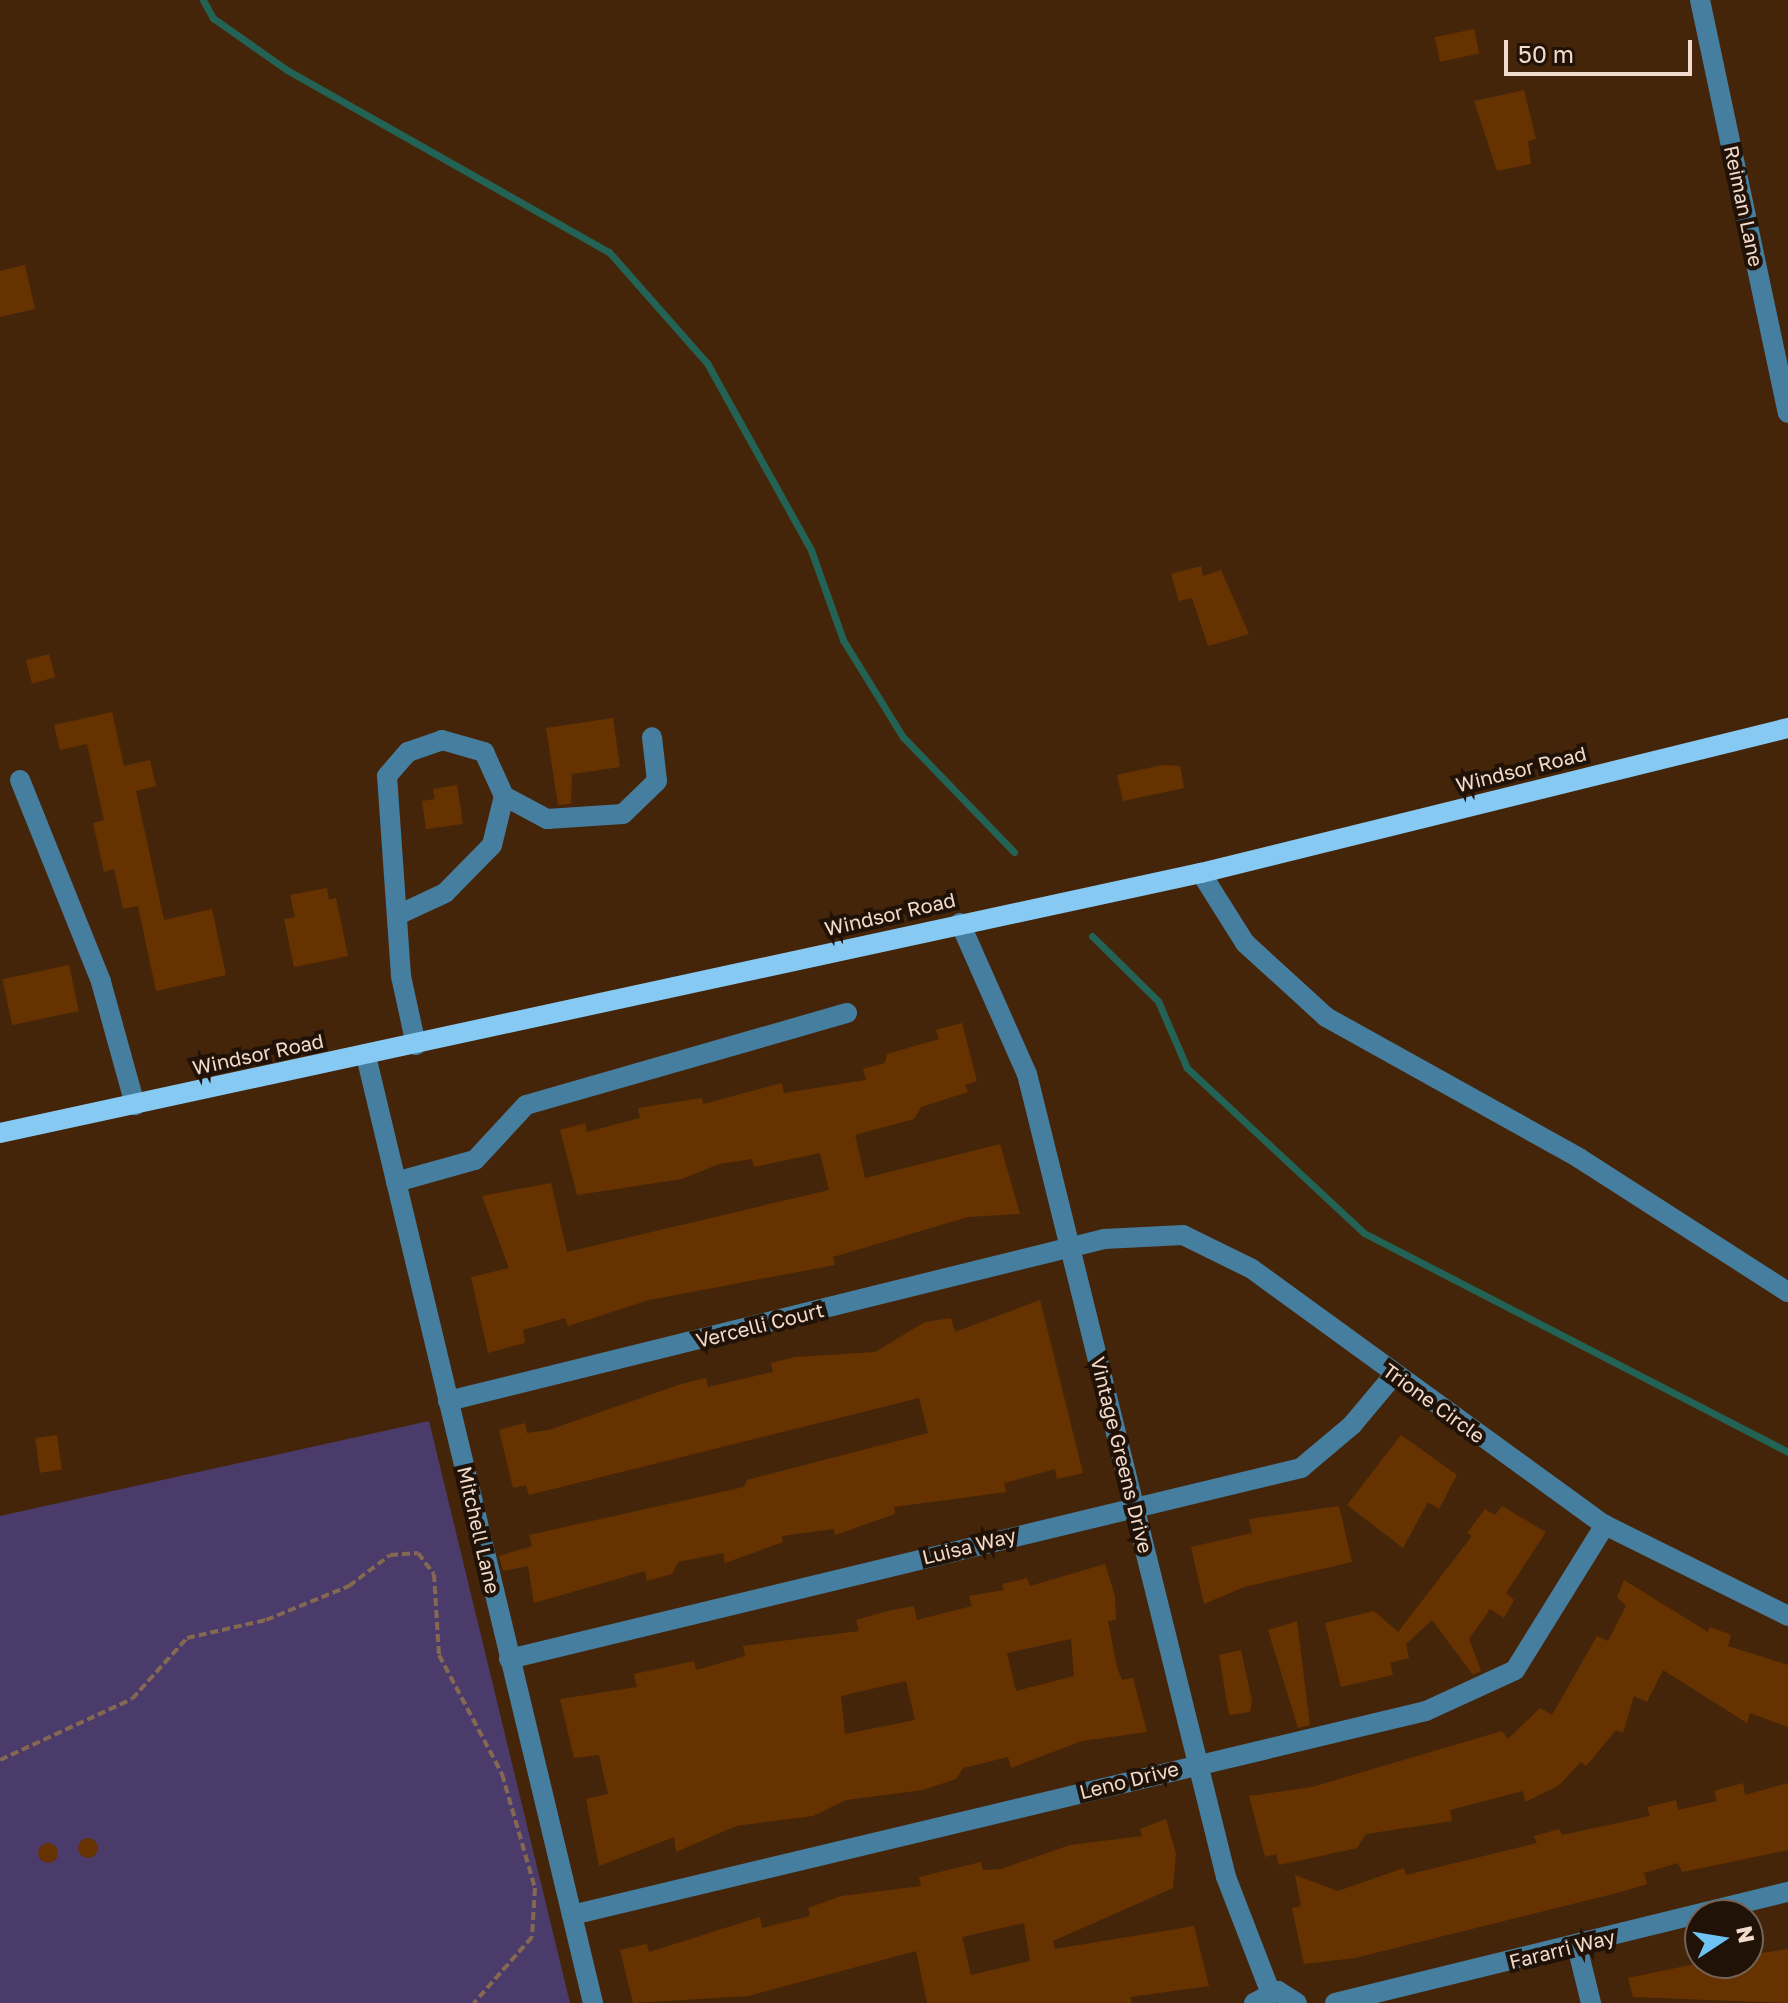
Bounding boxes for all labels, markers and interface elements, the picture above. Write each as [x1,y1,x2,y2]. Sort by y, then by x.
scale bar [1508,24,1696,74]
text: 50 m [1518,39,1574,68]
street label: Reiman Lane [1719,143,1769,269]
street label: Windsor Road [1453,741,1589,797]
street label: Windsor Road [822,887,958,941]
street label: Windsor Road [190,1028,326,1080]
street label: Vercelli Court [694,1298,826,1352]
street label: Vintage Greens Drive [1086,1354,1158,1556]
street label: Trione Circle [1378,1358,1490,1448]
street label: Mitchell Lane [453,1464,505,1596]
street label: Luisa Way [920,1523,1018,1569]
street label: Leno Drive [1077,1756,1181,1804]
north arrow [1684,1899,1764,1979]
text: N [1731,1923,1761,1945]
street label: Fararri Way [1507,1924,1617,1974]

